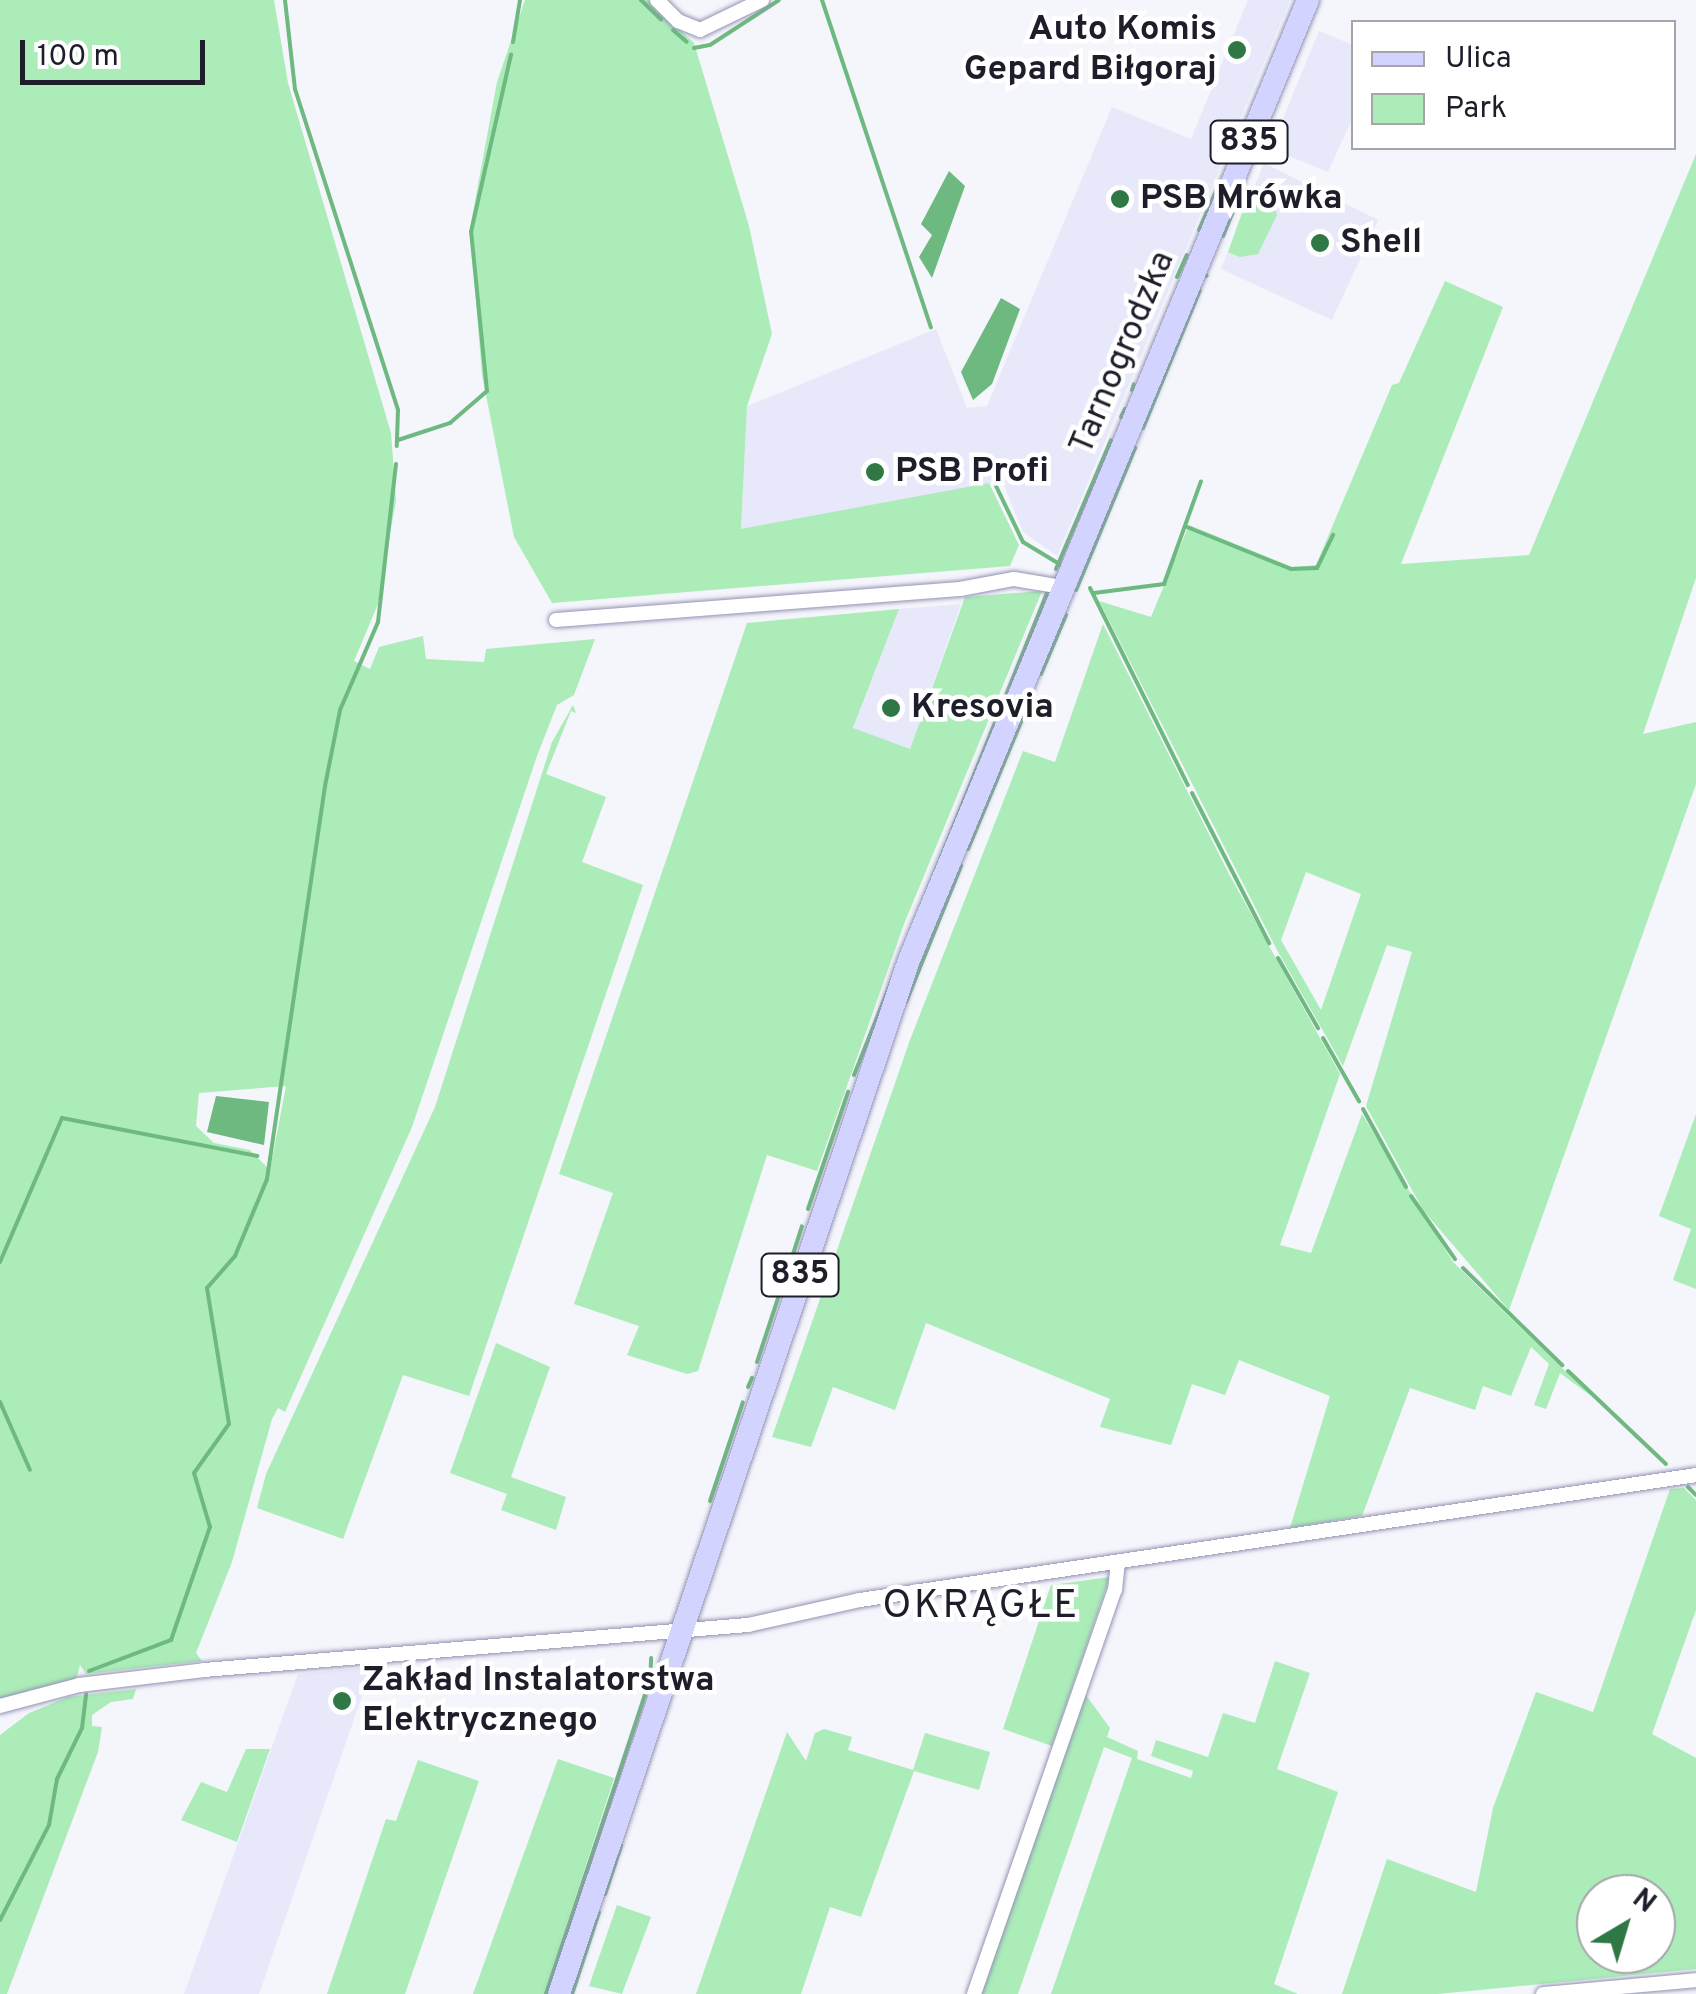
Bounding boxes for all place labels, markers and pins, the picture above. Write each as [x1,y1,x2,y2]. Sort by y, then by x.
place label: Auto Komis Gepard Biłgoraj [964,9,1217,91]
marker: Auto Komis Gepard Biłgoraj [1226,39,1248,61]
place label: PSB Mrówka [1140,178,1343,220]
marker: PSB Mrówka [1109,188,1131,210]
place label: Shell [1340,222,1422,264]
marker: Shell [1309,232,1331,254]
place label: PSB Profi [895,451,1049,493]
marker: PSB Profi [864,461,886,483]
place label: Kresovia [911,687,1054,729]
marker: Kresovia [880,697,902,719]
place label: Zakład Instalatorstwa Elektrycznego [362,1660,715,1742]
marker: Zakład Instalatorstwa Elektrycznego [331,1690,353,1712]

